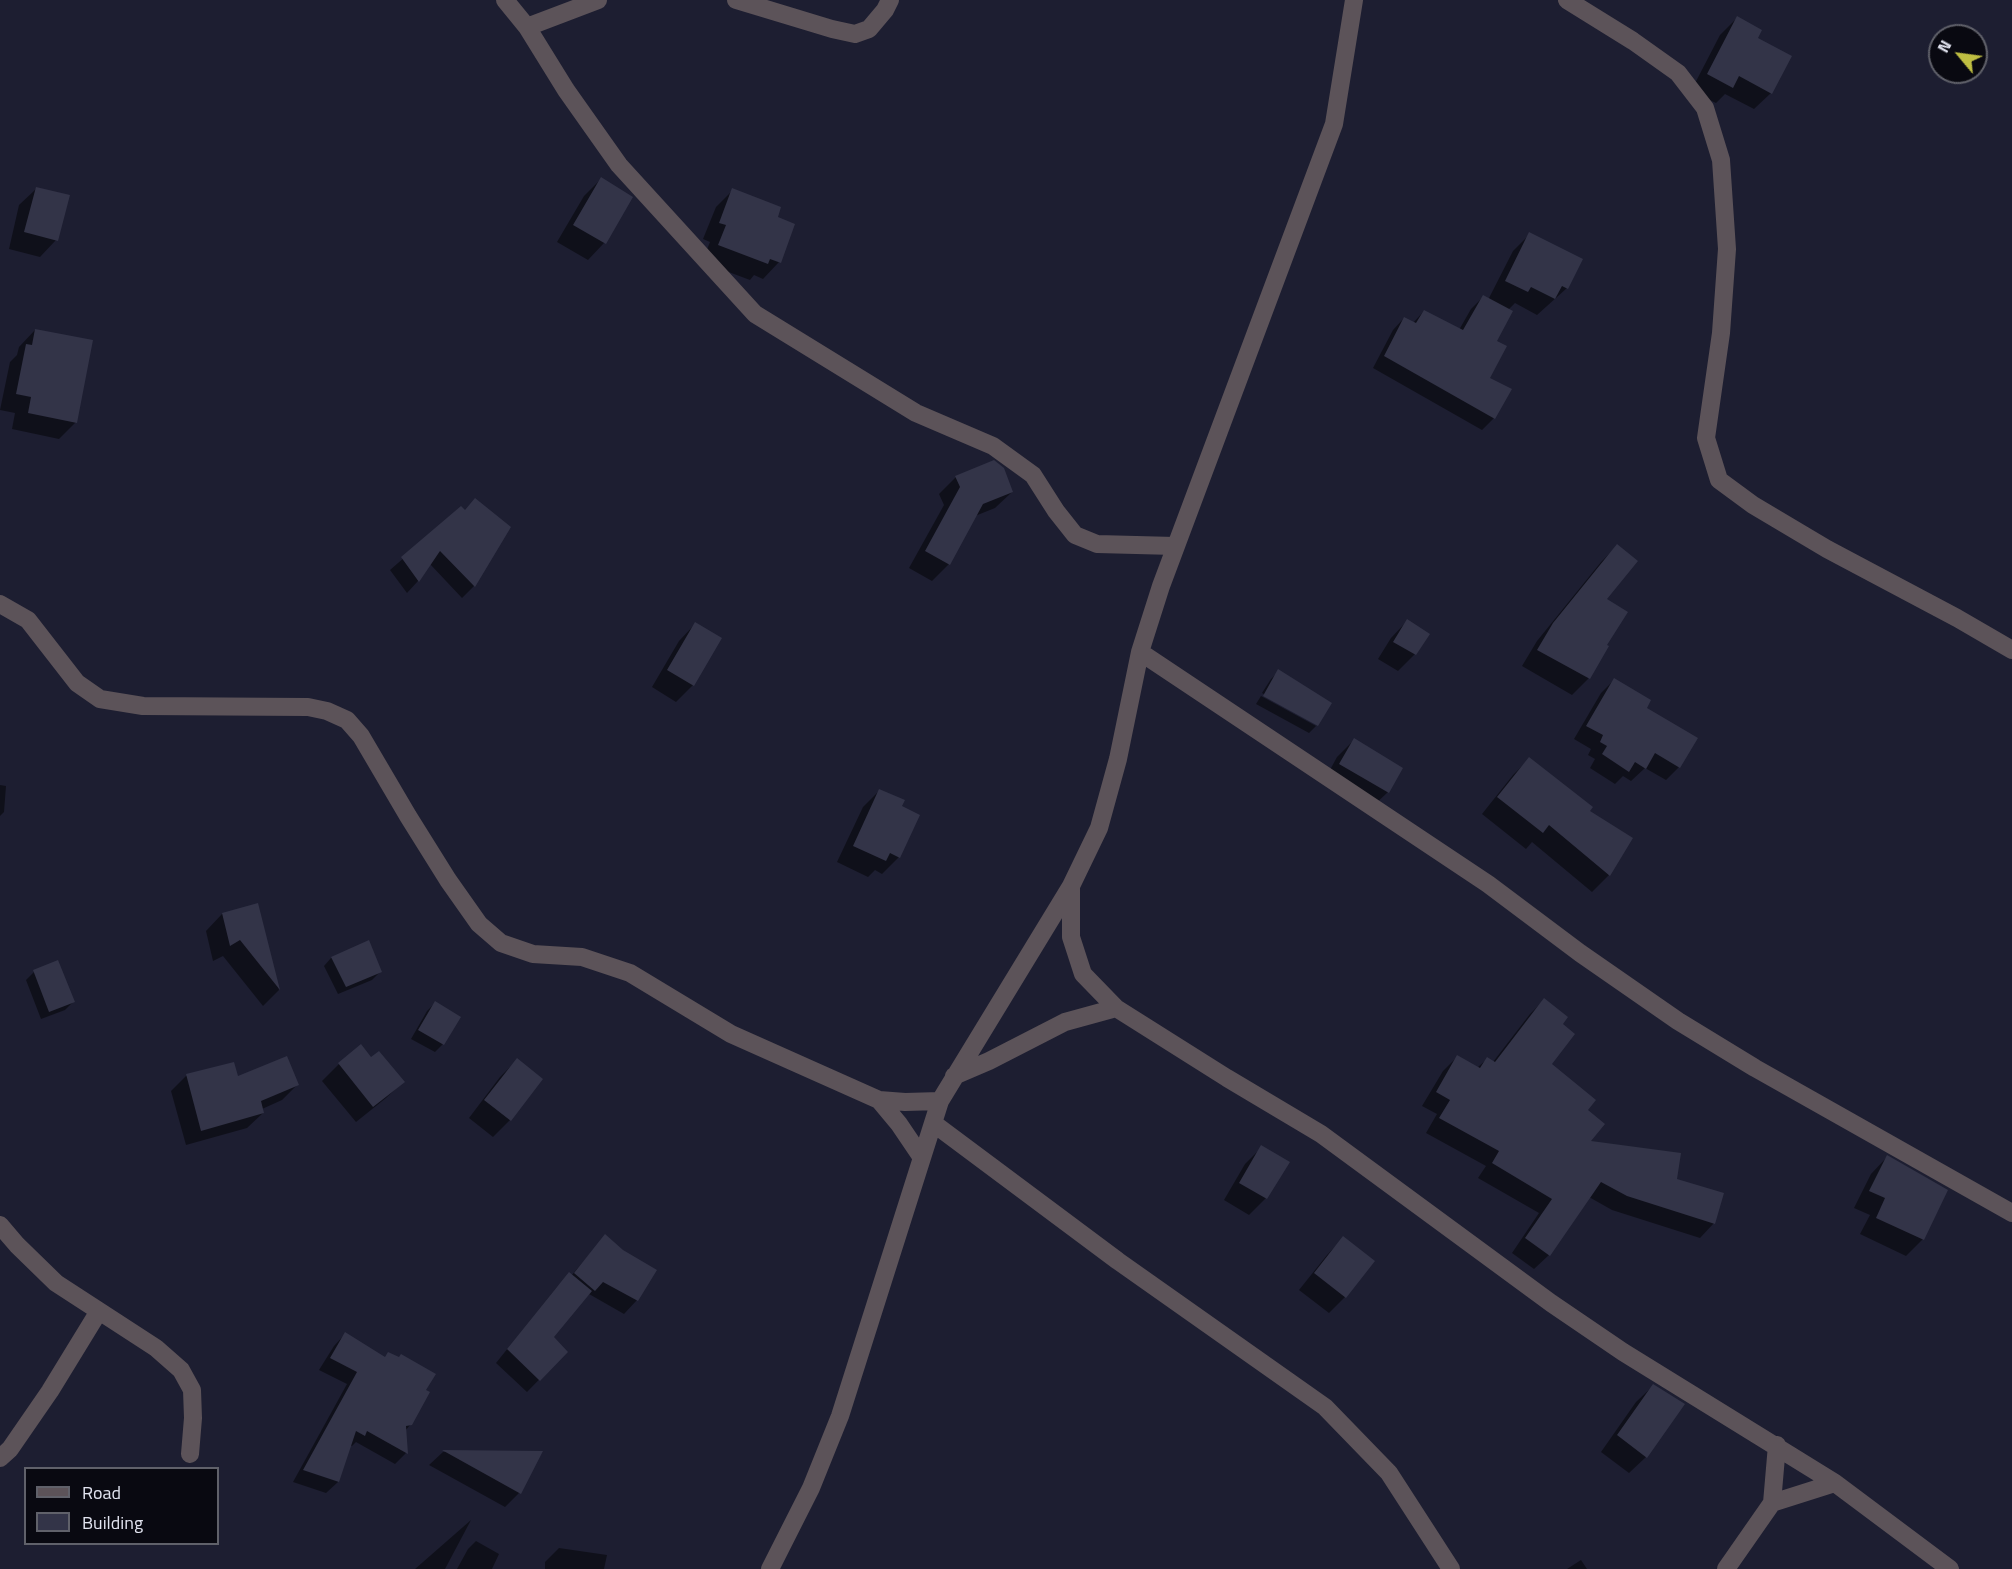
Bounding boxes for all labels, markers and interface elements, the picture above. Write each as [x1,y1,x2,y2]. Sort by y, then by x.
north arrow [1928,24,1988,84]
text: N [1931,36,1957,57]
legend [24,1467,219,1545]
text: Road [82,1479,121,1506]
text: Building [82,1509,143,1536]

